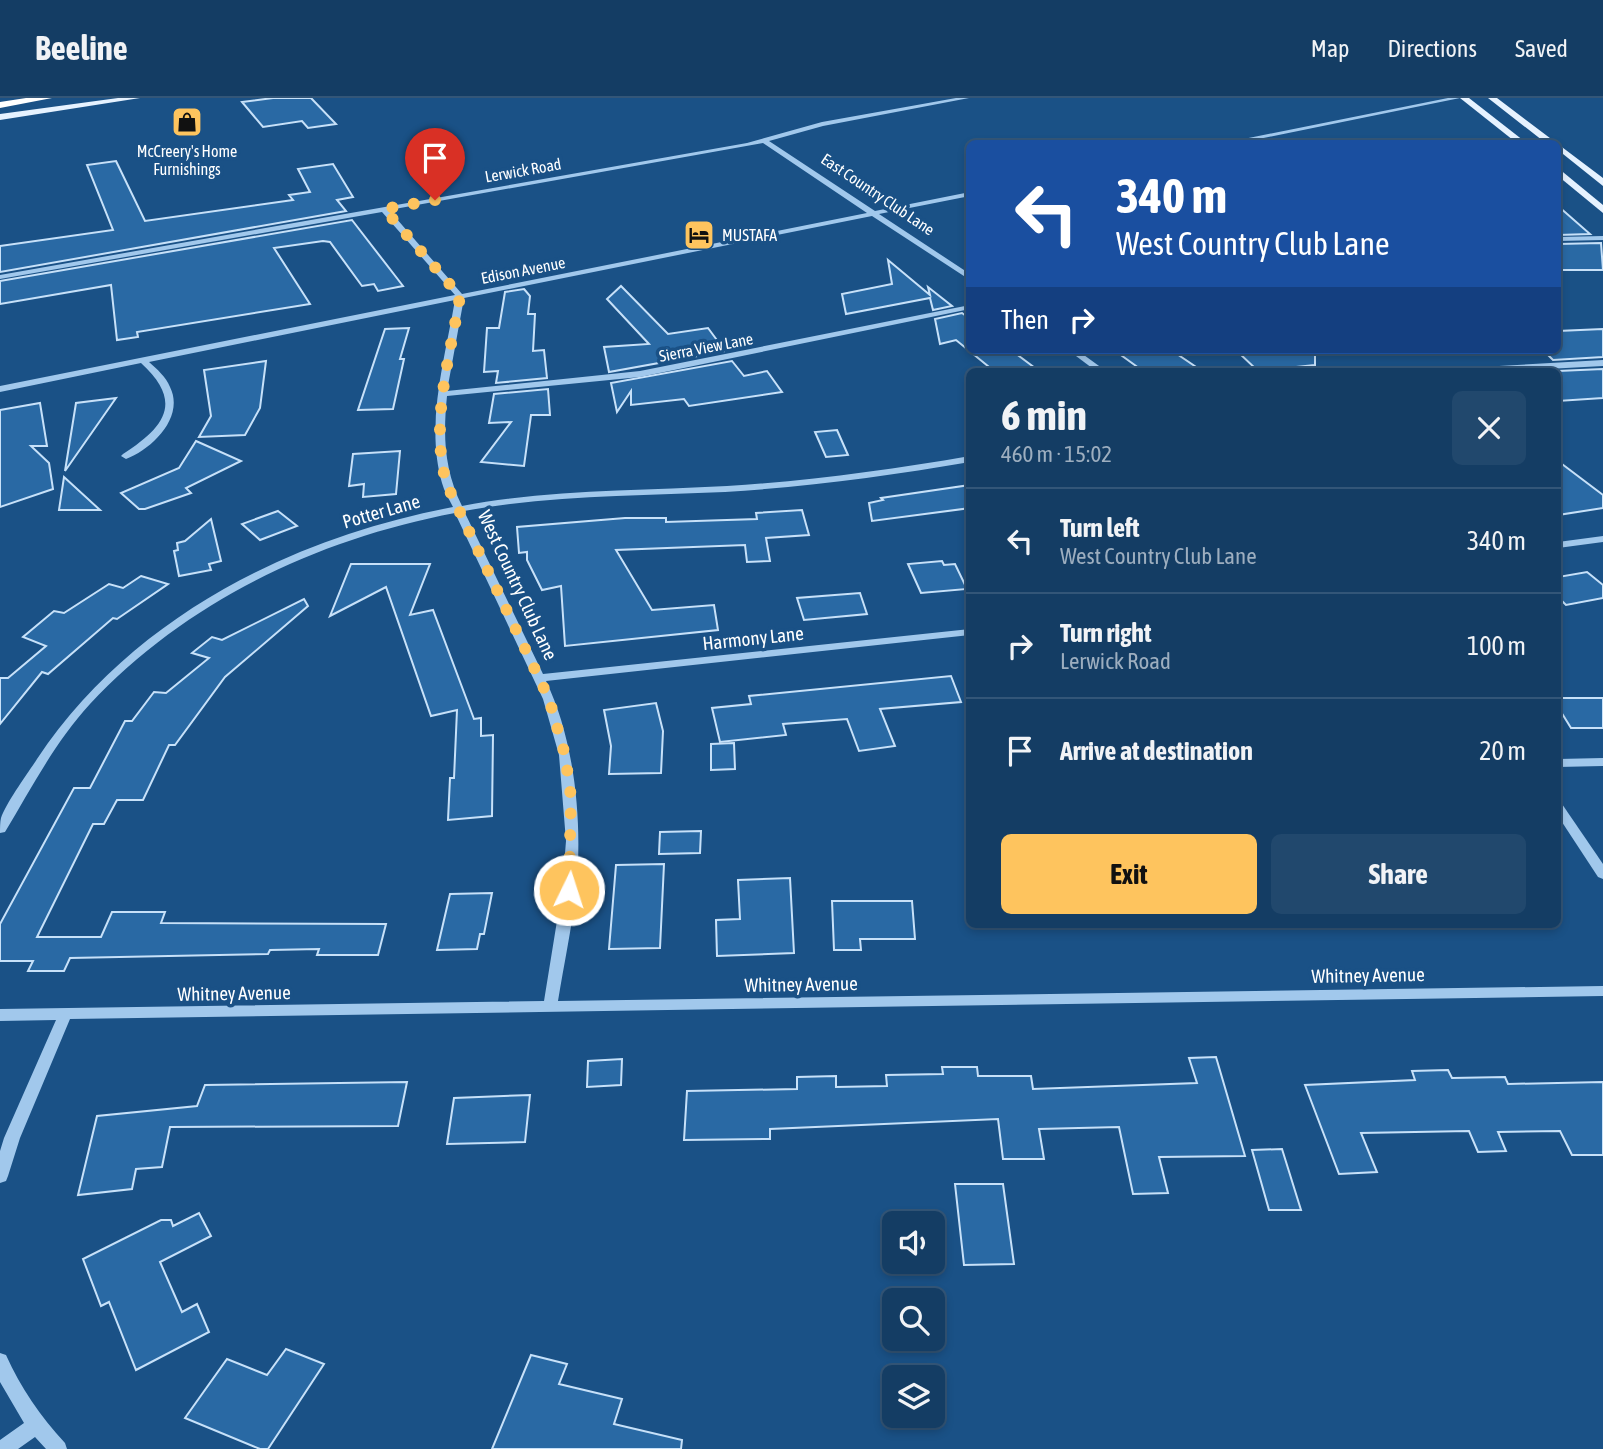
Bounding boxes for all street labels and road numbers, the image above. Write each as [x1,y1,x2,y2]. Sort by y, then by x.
street label: East Country Club Lane [817,149,938,239]
street label: Lerwick Road [483,154,563,186]
street label: Edison Avenue [479,253,567,287]
street label: Sierra View Lane [657,329,755,365]
street label: Potter Lane [340,489,422,533]
street label: West Country Club Lane [474,507,562,663]
street label: Harmony Lane [701,622,805,654]
street label: Whitney Avenue [1311,963,1425,987]
street label: Whitney Avenue [744,972,858,996]
street label: Whitney Avenue [177,981,291,1005]

